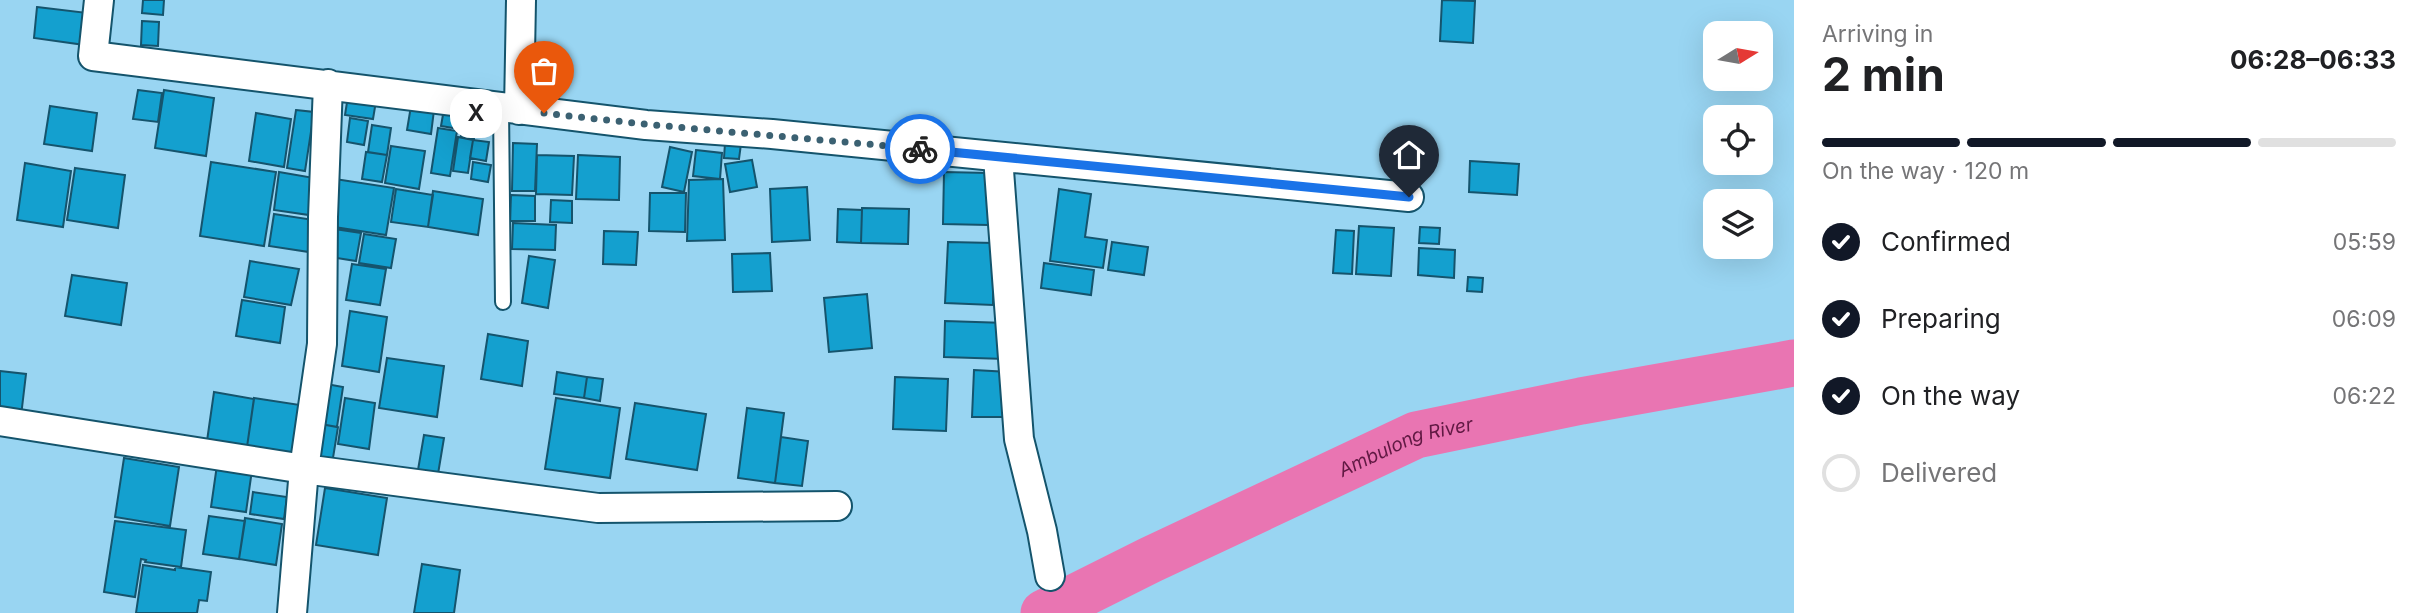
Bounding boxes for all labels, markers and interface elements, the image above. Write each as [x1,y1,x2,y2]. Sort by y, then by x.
text: Arriving in [1822,20,1933,48]
north arrow [1703,21,1773,91]
map controls [1703,21,1773,259]
pin [514,41,574,113]
text: 06:28–06:33 [2230,44,2396,75]
text: 2 min [1822,46,1945,102]
icon: bag [525,52,563,90]
callout: X [449,88,502,138]
text: X [468,99,484,127]
button: locate [1703,105,1773,175]
courier [885,114,955,184]
pin [1379,125,1439,197]
icon: bike [901,130,939,168]
icon: home [1390,136,1428,174]
text: On the way · 120 m [1822,157,2029,185]
button: layers [1703,189,1773,259]
icon: check [1822,223,1860,261]
text: Confirmed [1881,226,2011,257]
text: 05:59 [2333,228,2396,256]
icon: check [1822,300,1860,338]
text: Preparing [1881,303,2001,334]
text: 06:09 [2332,305,2396,333]
icon: check [1822,377,1860,415]
text: On the way [1881,380,2020,411]
text: 06:22 [2333,382,2396,410]
water label: Ambulong River [1334,412,1476,482]
text: Delivered [1881,457,1997,488]

